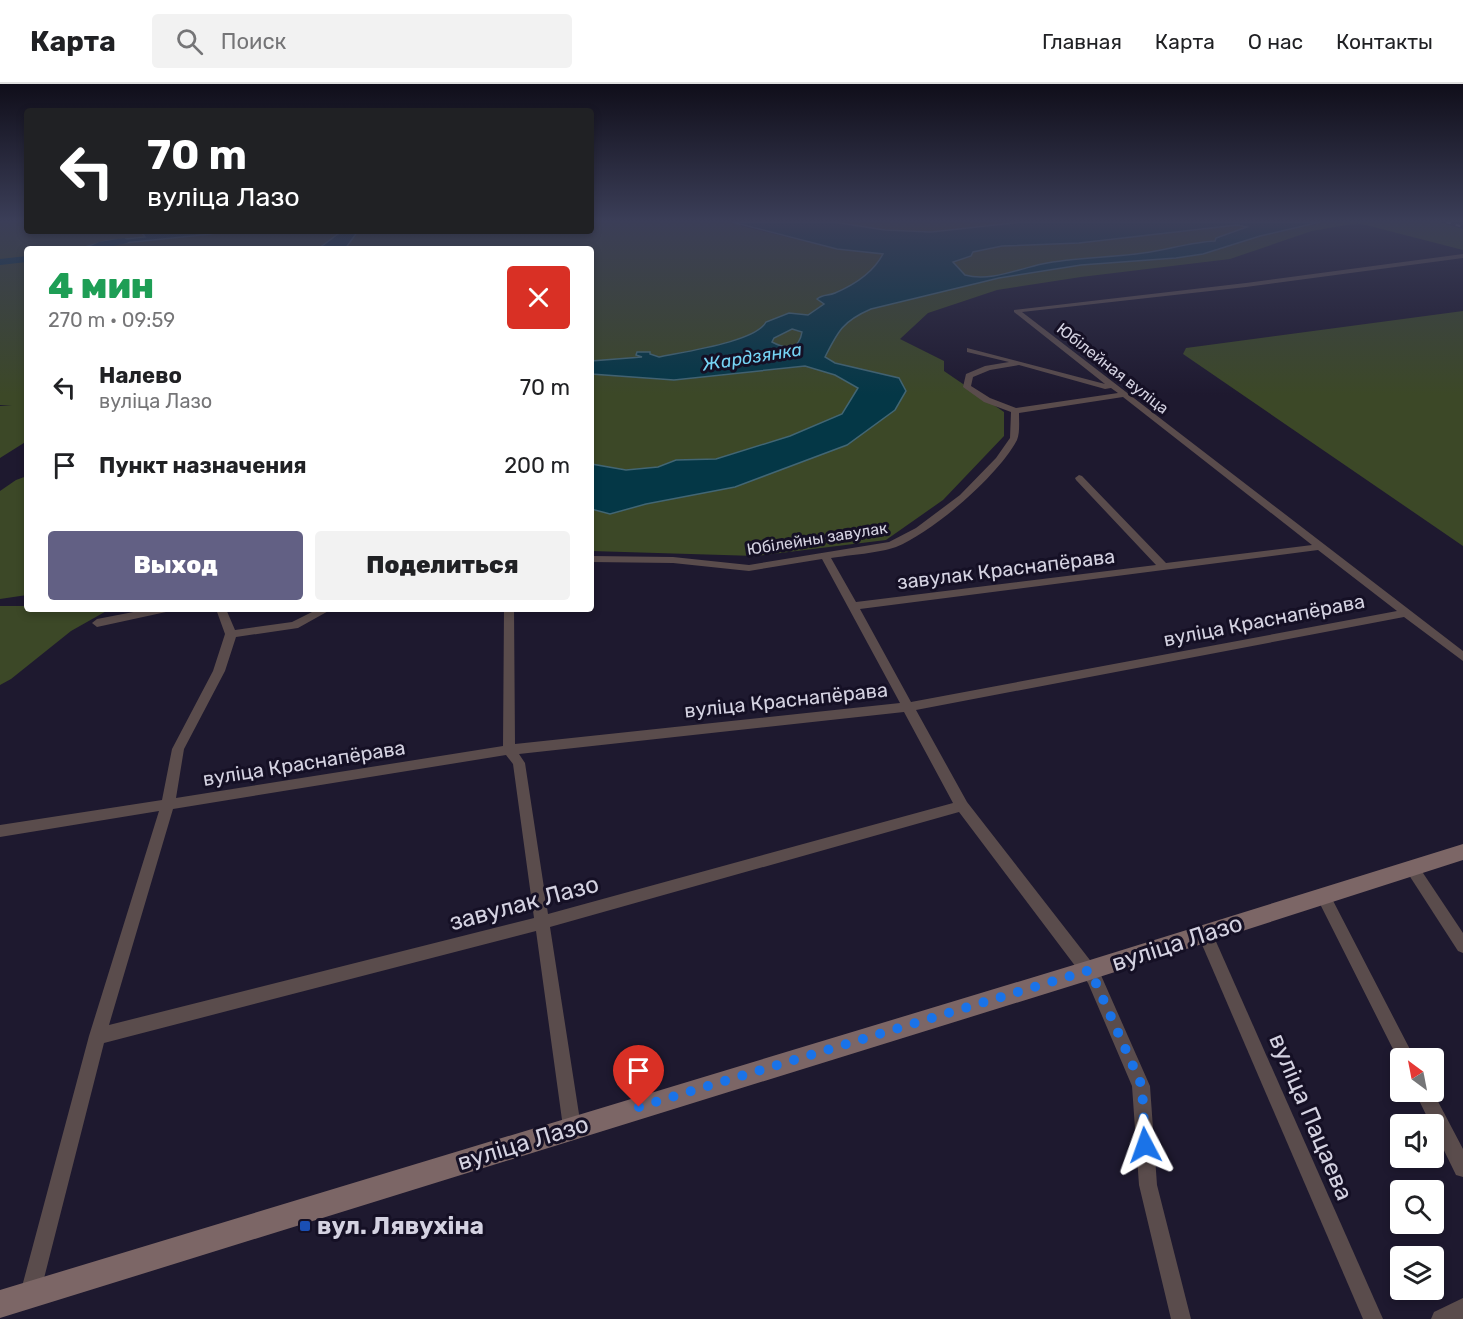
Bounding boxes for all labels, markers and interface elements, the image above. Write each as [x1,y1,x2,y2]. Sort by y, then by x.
search box [152,14,572,68]
text: Карта [30,25,116,58]
icon: search [173,25,206,58]
text: Поиск [221,28,286,55]
text: Главная [1042,29,1122,54]
text: Карта [1155,29,1215,54]
text: О нас [1248,29,1303,54]
text: Контакты [1336,29,1433,54]
text: 70 m [147,130,247,180]
icon: left [48,132,126,210]
text: вуліца Лазо [147,181,300,213]
text: 4 мин [48,264,154,307]
button: close [507,266,570,329]
text: 270 m · 09:59 [48,308,175,332]
street label: Юбілейная вуліца [1053,319,1172,418]
water label: Жардзянка [700,338,804,376]
text: Налево [99,362,182,389]
icon: left [48,371,81,404]
text: 70 m [520,374,570,401]
text: вуліца Лазо [99,389,212,413]
icon: arrive [48,449,81,482]
text: Пункт назначения [99,452,307,479]
text: 200 m [504,452,570,479]
street label: Юбілейны завулак [745,518,889,559]
button: Выход [48,531,303,600]
button: Поделиться [315,531,570,600]
street label: завулак Краснапёрава [896,544,1116,594]
street label: вуліца Краснапёрава [1161,589,1367,651]
street label: вуліца Краснапёрава [683,677,889,723]
street label: вуліца Краснапёрава [201,735,407,791]
street label: завулак Лазо [446,870,602,936]
street label: вуліца Лазо [1108,909,1246,977]
street label: вуліца Пацаева [1263,1030,1359,1204]
pin [613,1045,664,1107]
north arrow [1390,1048,1444,1102]
map controls [1390,1048,1444,1300]
icon: arrive [622,1054,655,1087]
street label: вуліца Лазо [454,1110,592,1176]
position arrow [1113,1113,1177,1177]
button: sound [1390,1114,1444,1168]
button: search [1390,1180,1444,1234]
place label: вул. Лявухіна [317,1212,484,1240]
marker: вул. Лявухіна [298,1219,312,1233]
button: layers [1390,1246,1444,1300]

